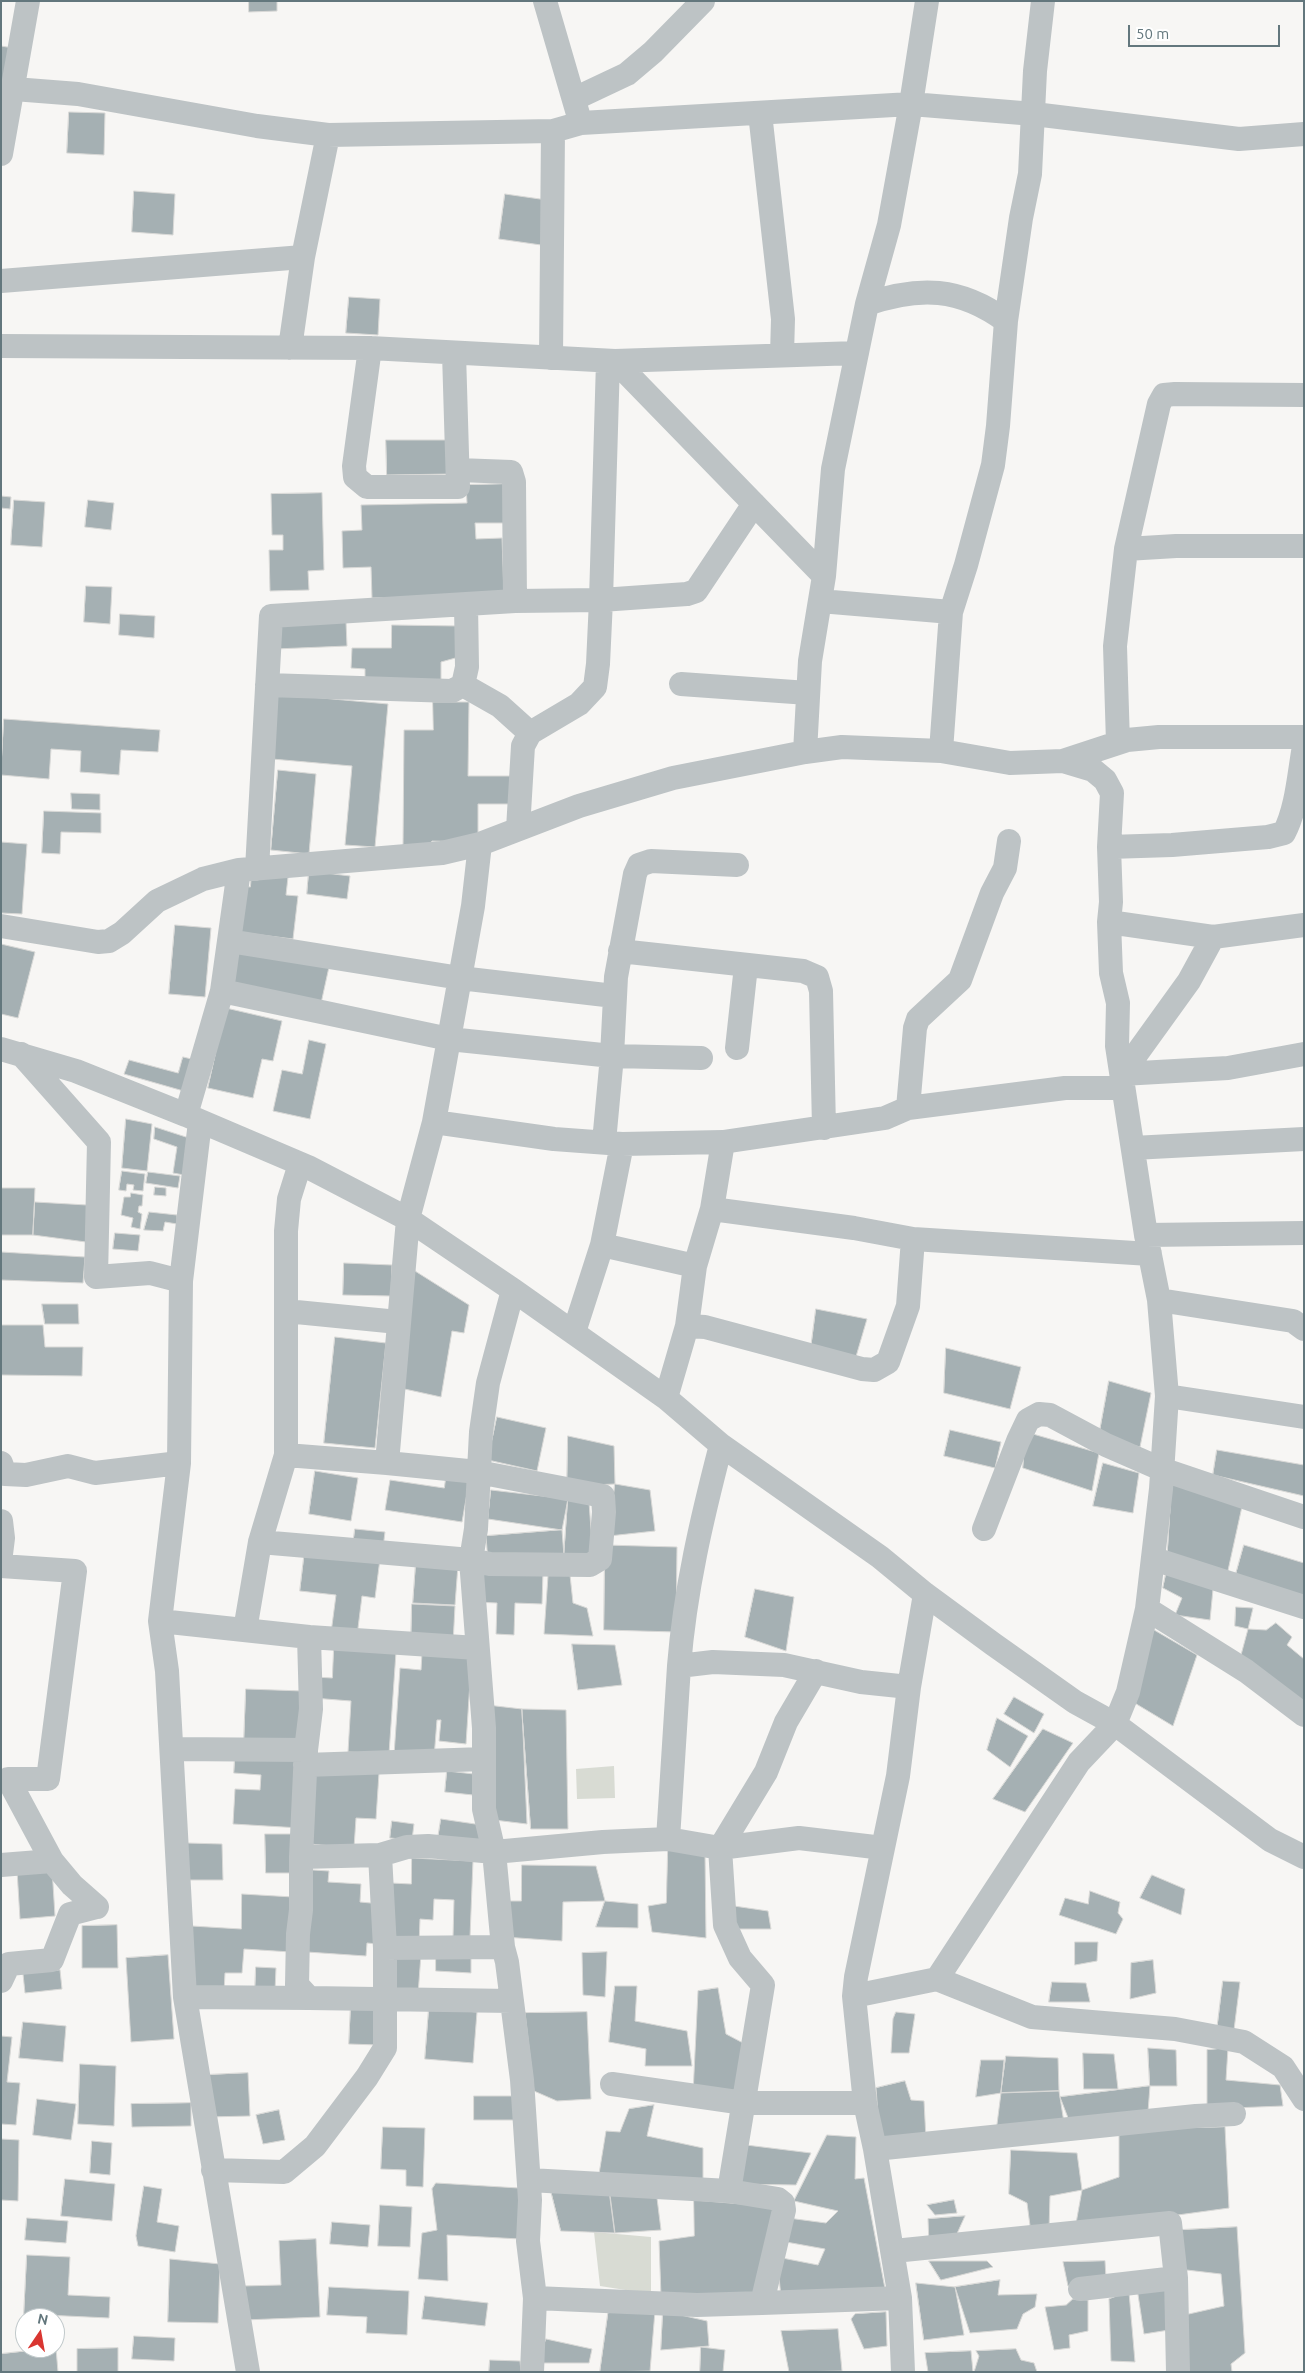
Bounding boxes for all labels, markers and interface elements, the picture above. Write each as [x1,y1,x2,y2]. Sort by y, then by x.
scale bar [1130,15,1282,47]
text: 50 m [1136,25,1169,42]
north arrow [15,2308,65,2358]
text: N [36,2310,50,2328]

